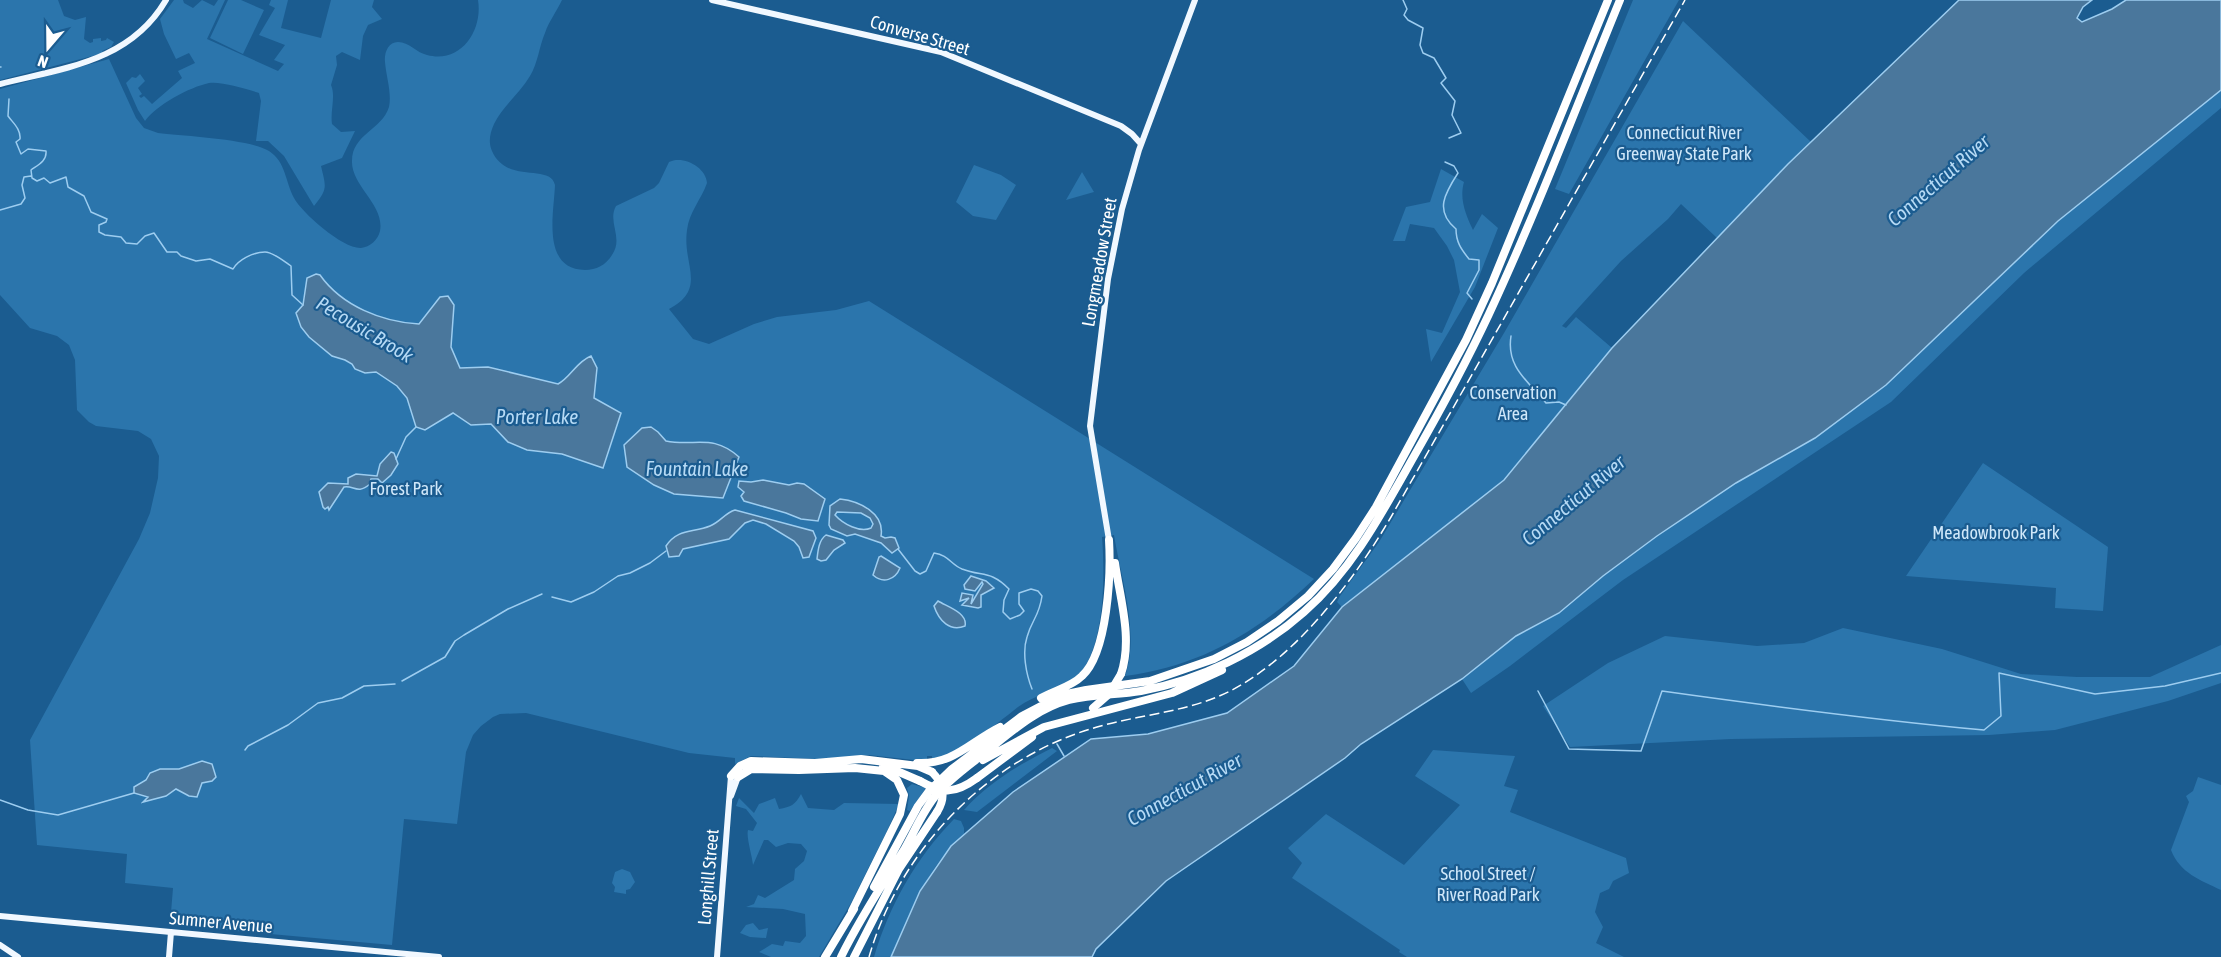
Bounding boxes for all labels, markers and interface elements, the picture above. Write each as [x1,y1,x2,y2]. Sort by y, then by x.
street label: Converse Street [868,11,972,59]
north arrow [18,18,78,78]
text: N [35,52,50,72]
park label: Connecticut River Greenway State Park [1616,122,1752,164]
water label: Connecticut River [1882,129,1994,230]
street label: Longmeadow Street [1077,196,1121,328]
water label: Pecousic Brook [312,291,418,367]
park label: Conservation Area [1469,382,1557,424]
water label: Porter Lake [496,405,578,428]
water label: Connecticut River [1517,450,1630,550]
water label: Fountain Lake [646,457,748,480]
park label: Forest Park [370,478,443,499]
park label: Meadowbrook Park [1932,522,2060,543]
water label: Connecticut River [1123,748,1246,830]
street label: Longhill Street [693,828,723,926]
park label: School Street / River Road Park [1436,863,1540,905]
street label: Sumner Avenue [168,907,274,937]

